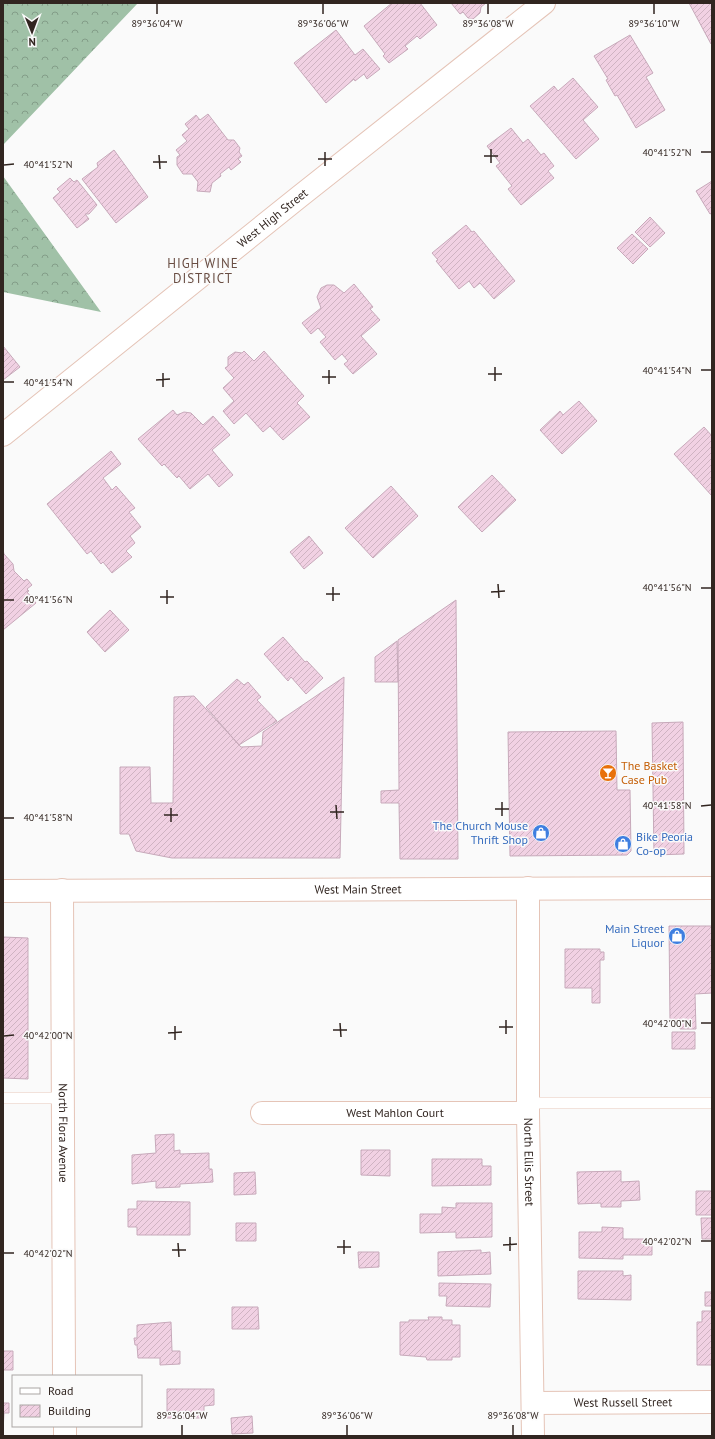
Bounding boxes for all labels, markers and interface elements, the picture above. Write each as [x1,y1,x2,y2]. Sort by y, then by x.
north arrow [12,12,52,52]
text: 89°36'04"W [131,17,183,30]
text: 89°36'06"W [297,17,349,30]
text: 89°36'08"W [462,17,514,30]
text: 89°36'10"W [628,17,680,30]
text: N [28,35,36,49]
text: 40°41'52"N [642,146,692,159]
text: 40°41'52"N [23,158,73,171]
street label: West High Street [234,185,311,251]
district label: HIGH WINE DISTRICT [167,255,239,287]
text: 40°41'54"N [642,364,692,377]
text: 40°41'54"N [23,376,73,389]
text: 40°41'56"N [642,581,692,594]
text: 40°41'56"N [23,593,73,606]
place label: The Basket Case Pub [621,758,677,787]
bar icon: The Basket Case Pub [598,763,618,783]
text: 40°41'58"N [642,799,692,812]
text: 40°41'58"N [23,811,73,824]
place label: The Church Mouse Thrift Shop [433,818,528,847]
shop icon: The Church Mouse Thrift Shop [531,823,551,843]
place label: Bike Peoria Co-op [636,829,693,858]
shop icon: Bike Peoria Co-op [613,834,633,854]
street label: West Main Street [314,881,402,897]
place label: Main Street Liquor [605,921,664,950]
shop icon: Main Street Liquor [667,926,687,946]
text: 40°42'00"N [642,1017,692,1030]
text: 40°42'00"N [23,1029,73,1042]
street label: North Flora Avenue [56,1083,71,1183]
street label: West Mahlon Court [346,1105,444,1120]
street label: North Ellis Street [521,1118,537,1206]
text: 40°42'02"N [642,1235,692,1248]
text: 40°42'02"N [23,1247,73,1260]
legend [12,1375,142,1427]
text: Road [48,1383,73,1398]
street label: West Russell Street [574,1394,672,1410]
text: Building [48,1403,91,1418]
text: 89°36'04"W [156,1409,208,1422]
text: 89°36'06"W [321,1409,373,1422]
text: 89°36'08"W [487,1409,539,1422]

